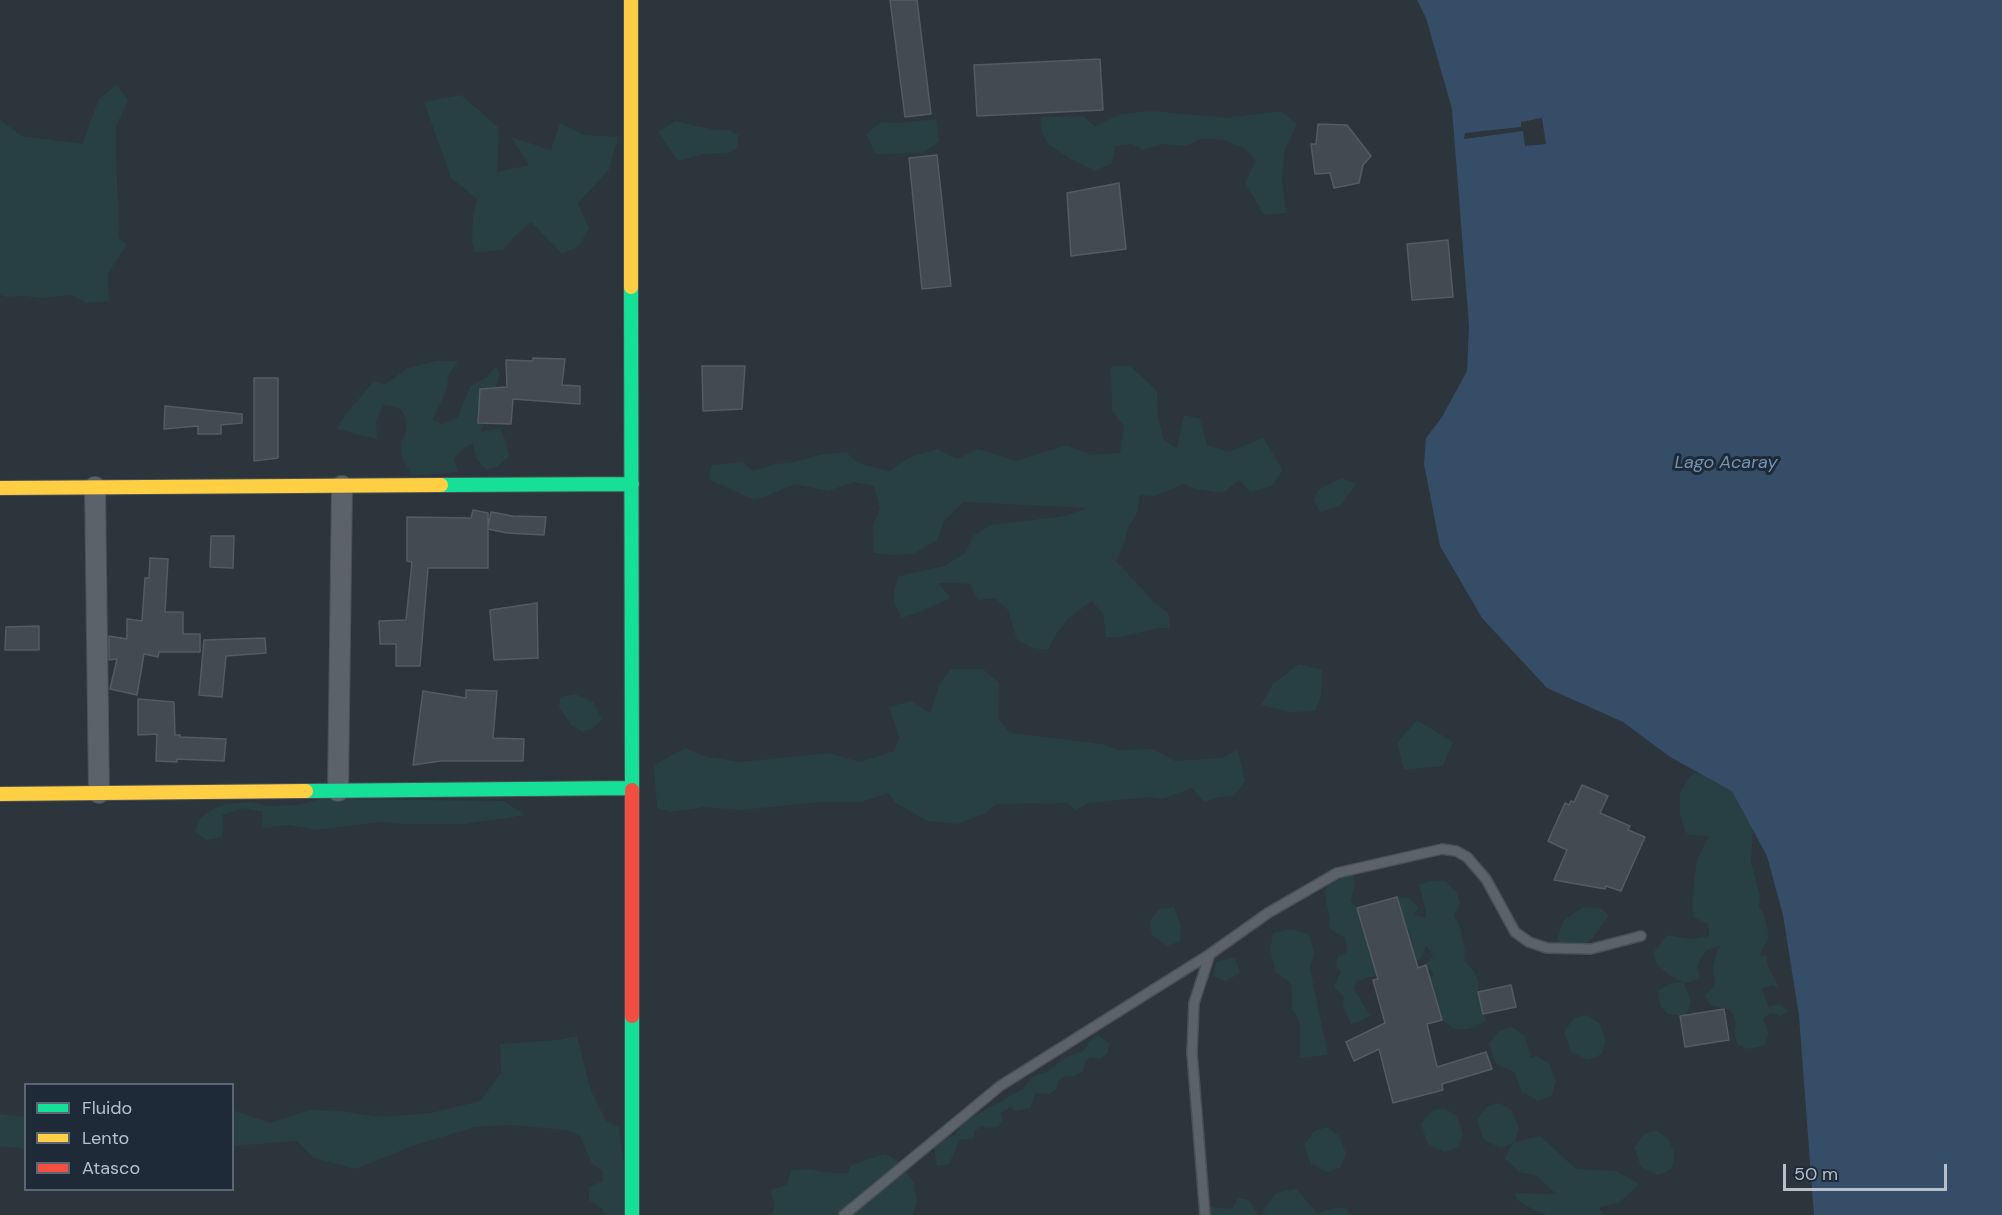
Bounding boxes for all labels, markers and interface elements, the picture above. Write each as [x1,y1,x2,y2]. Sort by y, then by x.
water label: Lago Acaray [1674,452,1778,474]
legend [24,1083,234,1191]
text: Fluido [82,1096,132,1120]
text: Lento [82,1126,129,1150]
scale bar [1786,1152,1950,1190]
text: Atasco [82,1156,140,1180]
text: 50 m [1794,1162,1838,1186]

